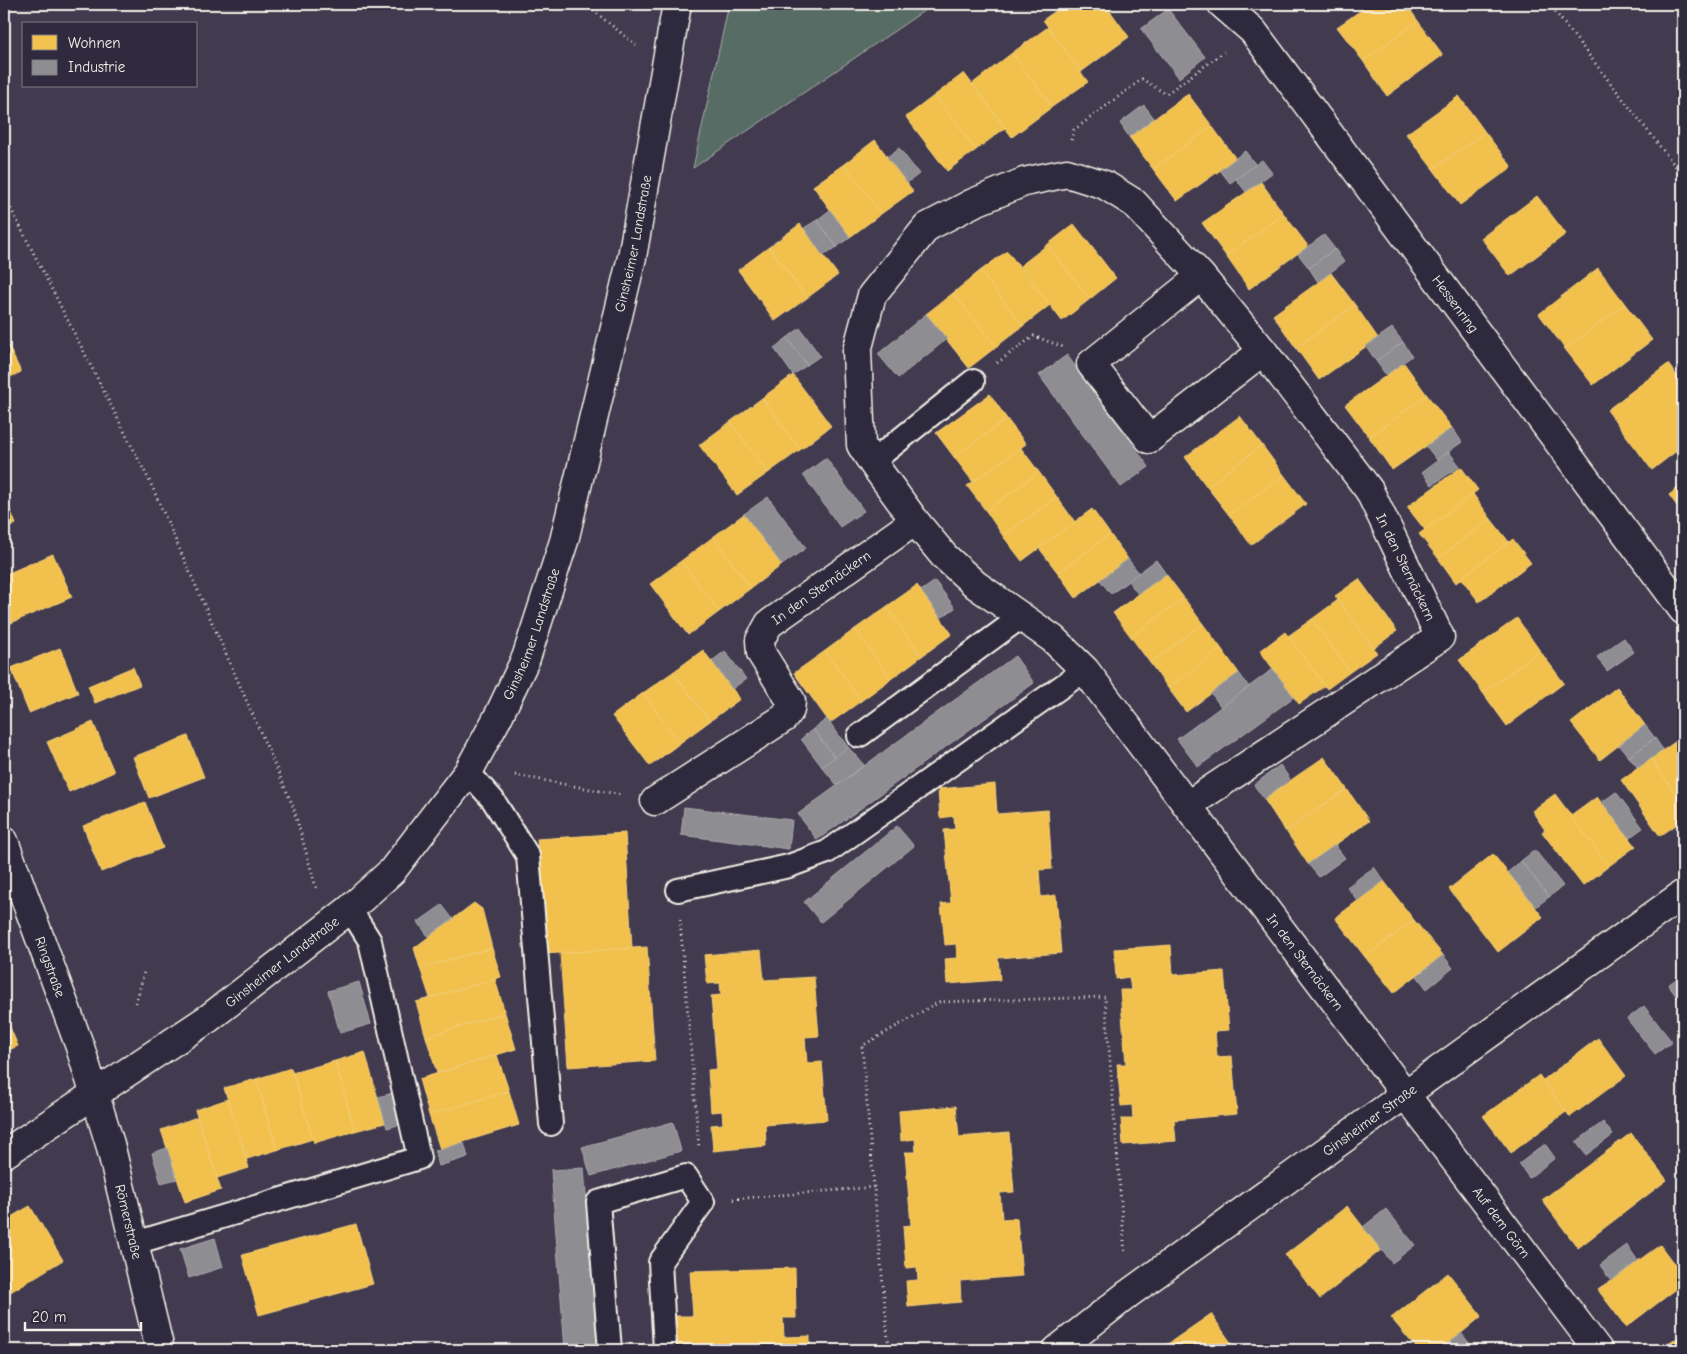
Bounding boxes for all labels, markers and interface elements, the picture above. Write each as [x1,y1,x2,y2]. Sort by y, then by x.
legend [22,22,198,88]
text: Wohnen [68,34,121,52]
text: Industrie [68,58,126,76]
street label: Ginsheimer Landstraße [611,174,655,314]
street label: Hessenring [1428,272,1482,336]
street label: In den Sternäckern [1372,511,1439,624]
street label: In den Sternäckern [768,547,874,629]
street label: Ginsheimer Landstraße [499,566,564,703]
street label: In den Sternäckern [1263,910,1347,1014]
street label: Ginsheimer Landstraße [222,913,342,1011]
street label: Ringstraße [31,934,69,1000]
street label: Ginsheimer Straße [1319,1081,1420,1160]
street label: Römerstraße [111,1183,146,1261]
street label: Auf dem Görn [1469,1183,1534,1262]
scale bar [25,1299,141,1331]
text: 20 m [32,1308,66,1326]

